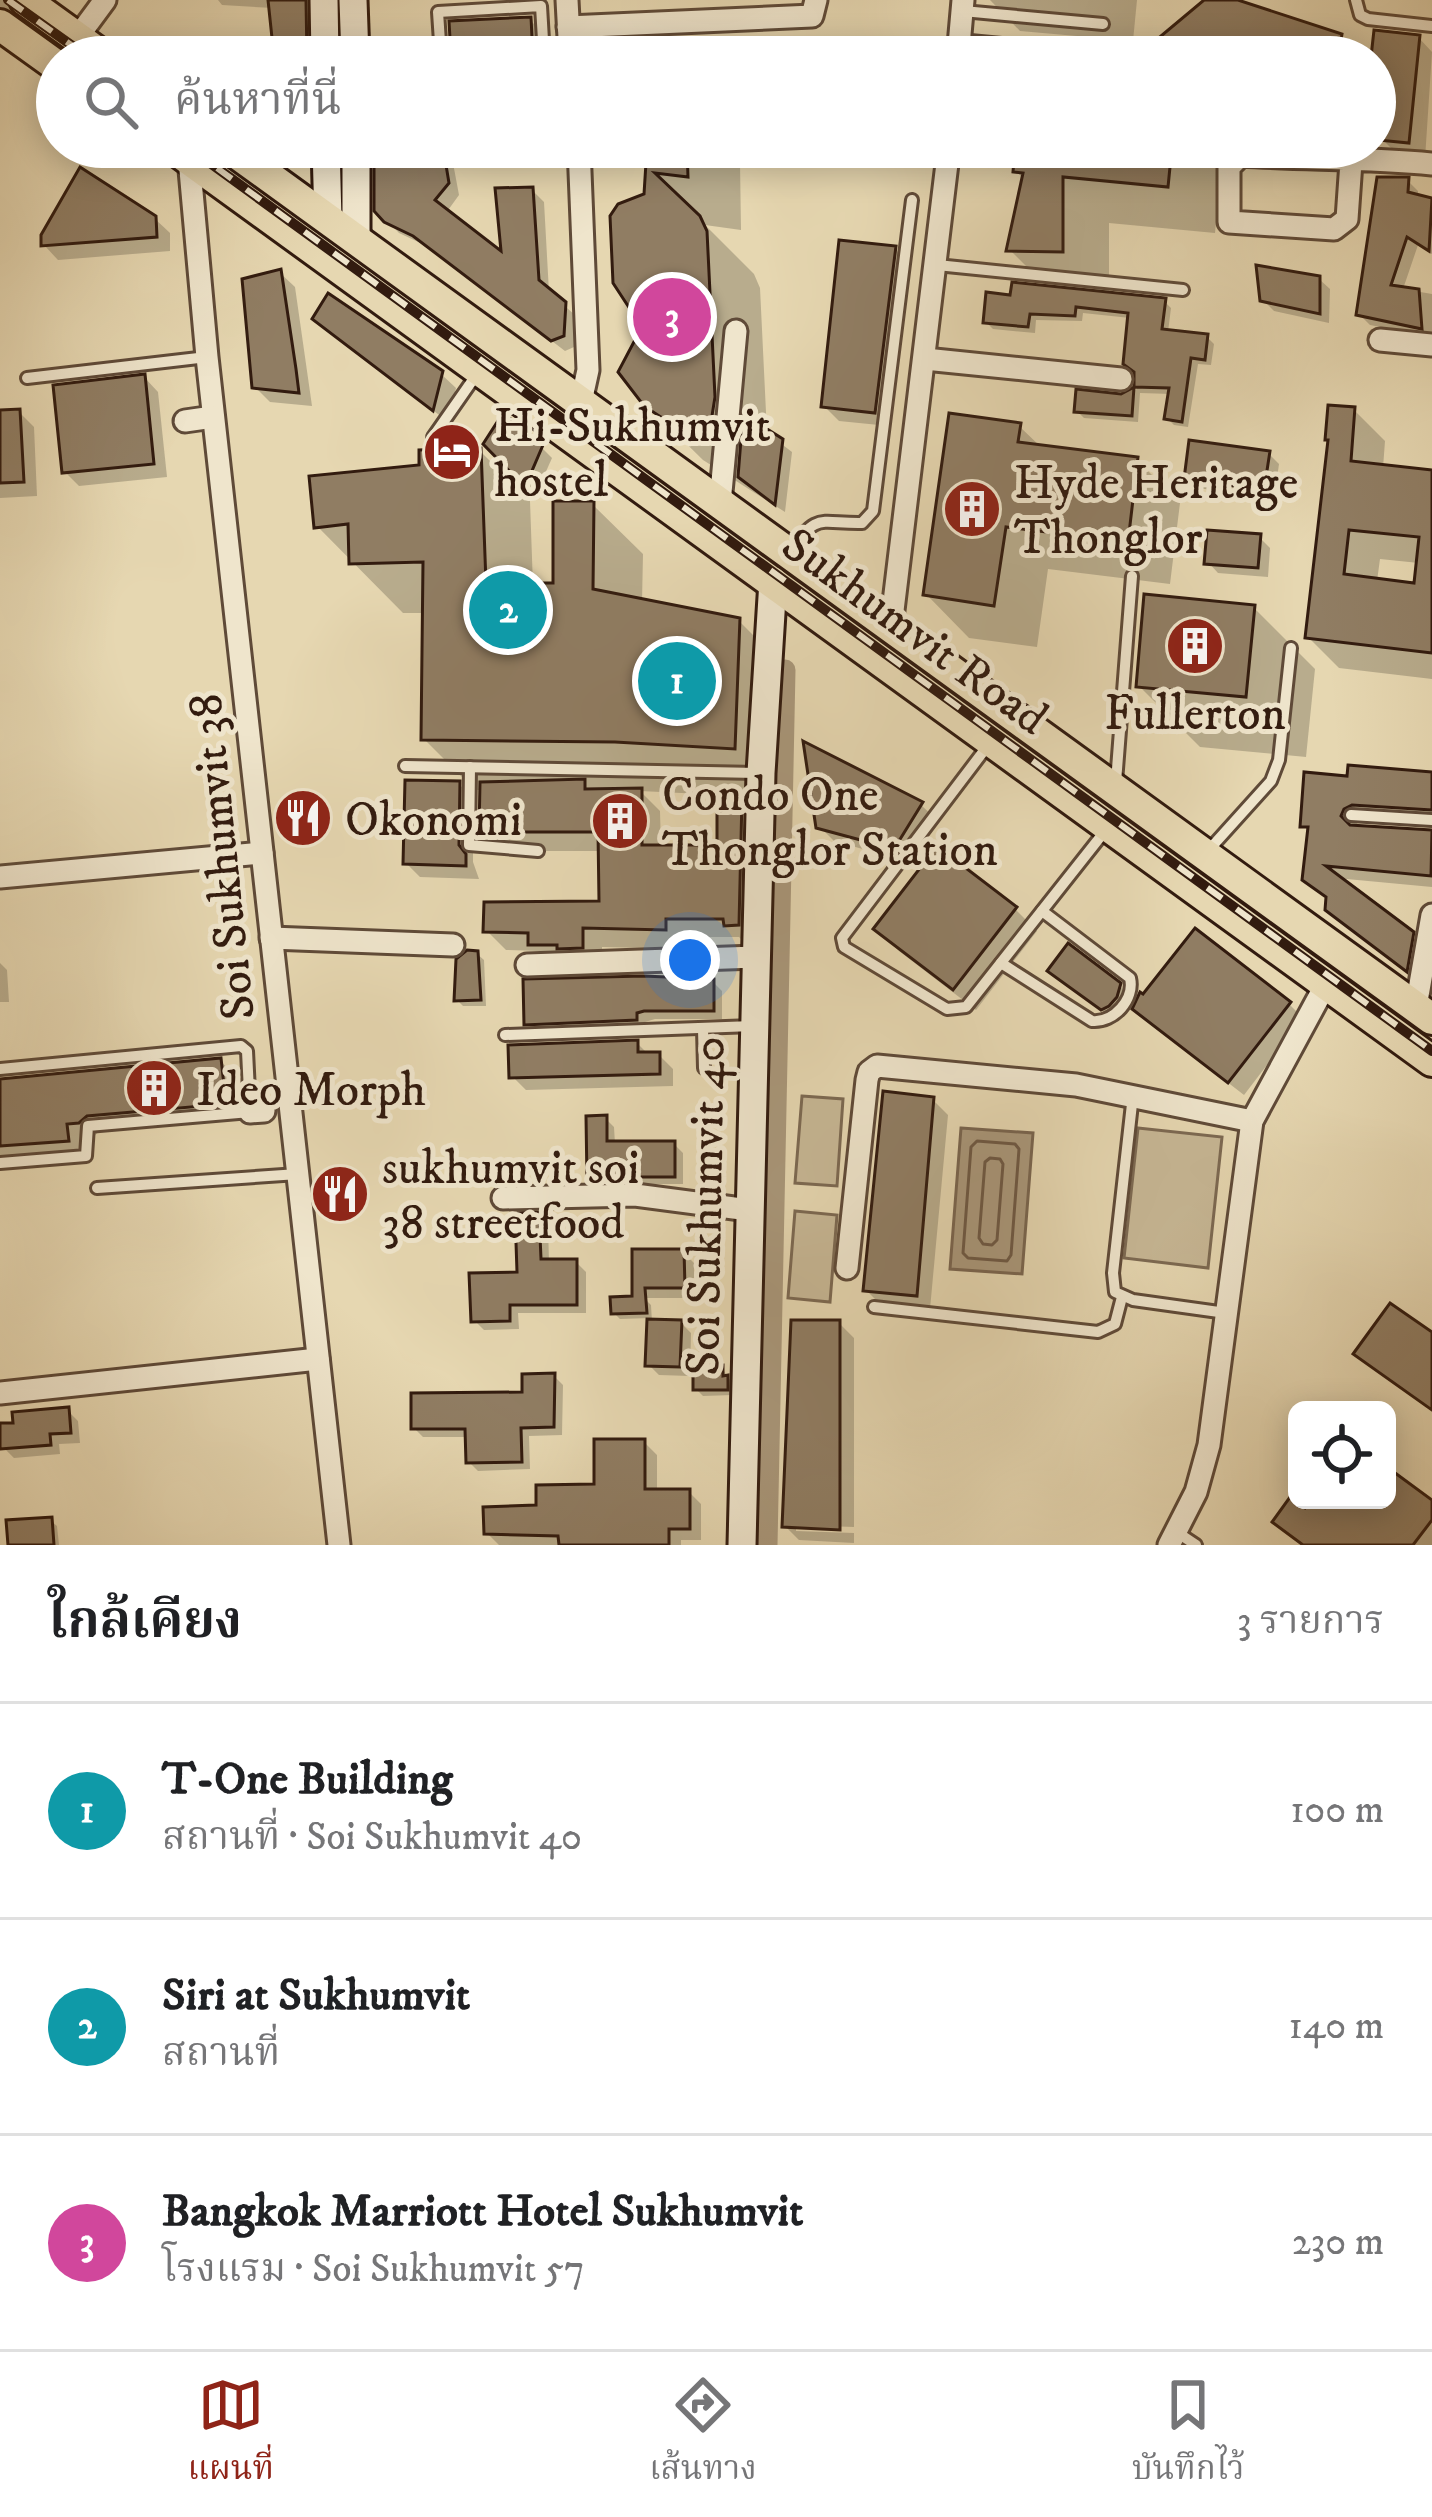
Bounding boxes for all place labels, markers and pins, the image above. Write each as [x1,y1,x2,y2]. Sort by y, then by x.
pin: 3 [633,272,711,362]
place label: Hi-Sukhumvit hostel [494,397,771,512]
hotel icon: Hi-Sukhumvit hostel [421,421,483,483]
place label: Hyde Heritage Thonglor [1014,454,1298,569]
building icon: Hyde Heritage Thonglor [941,478,1003,540]
pin: 2 [469,565,547,655]
building icon: Fullerton [1164,615,1226,677]
pin: 1 [638,636,716,726]
place label: Fullerton [1104,685,1286,745]
place label: Condo One Thonglor Station [662,766,998,881]
restaurant icon: Okonomi [272,787,334,849]
building icon: Condo One Thonglor Station [589,790,651,852]
place label: Okonomi [345,791,522,851]
building icon: Ideo Morph [123,1057,185,1119]
place label: Ideo Morph [196,1061,426,1121]
place label: sukhumvit soi 38 streetfood [382,1139,640,1254]
restaurant icon: sukhumvit soi 38 streetfood [309,1163,371,1225]

